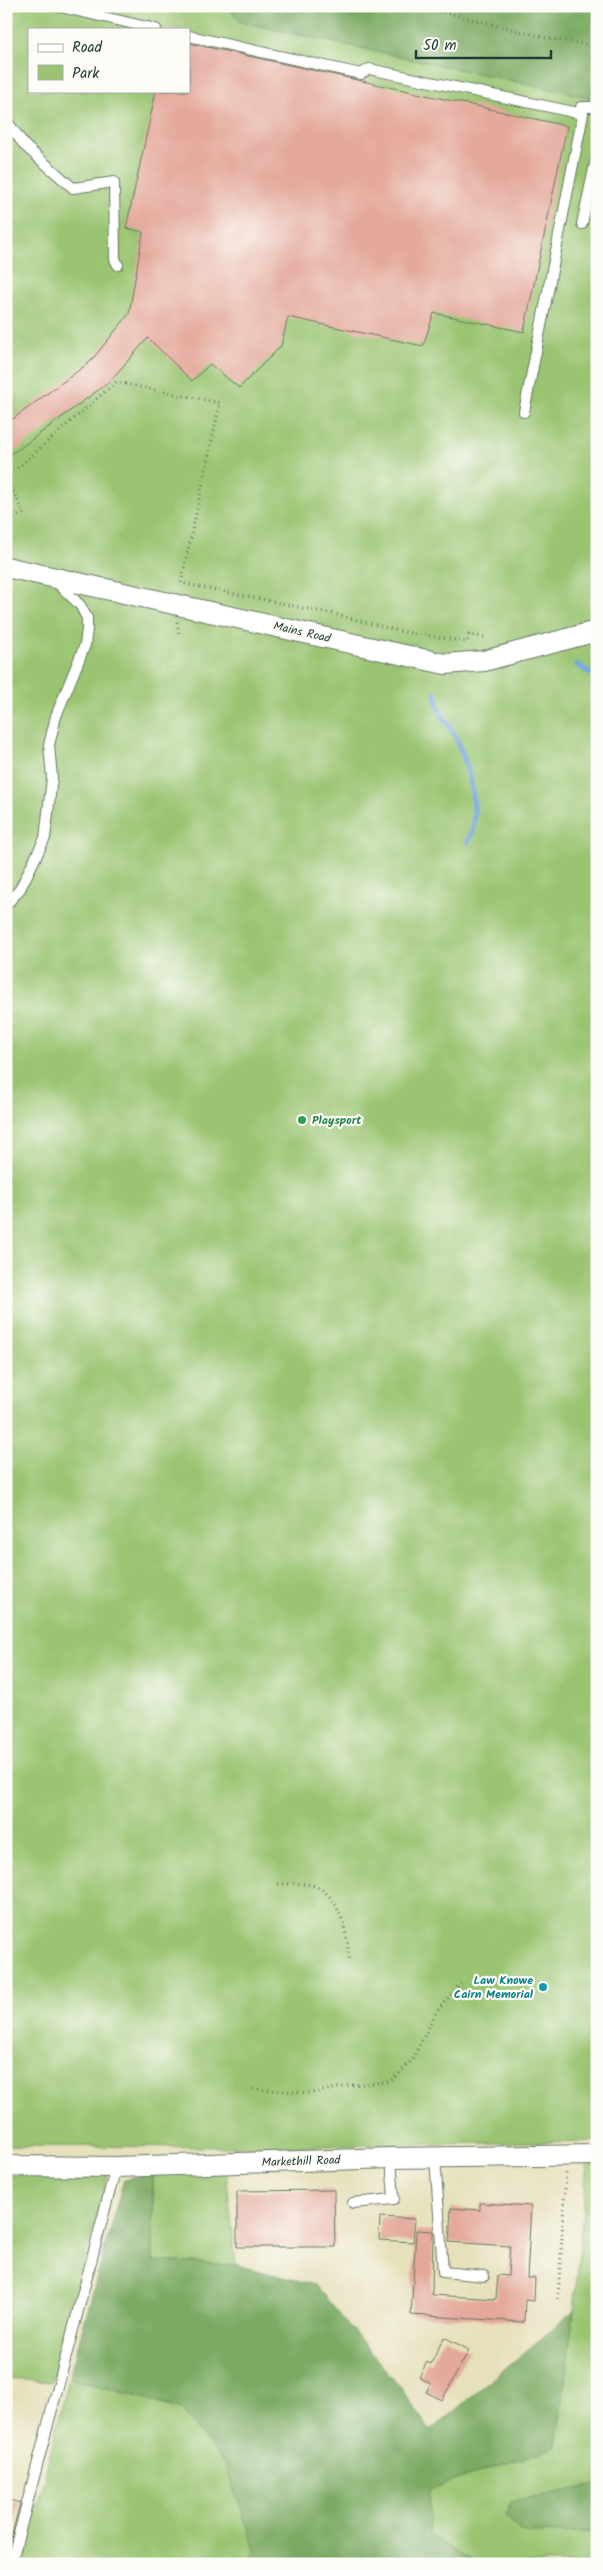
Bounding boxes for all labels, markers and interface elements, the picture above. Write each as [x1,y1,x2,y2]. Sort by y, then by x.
legend [28,28,190,92]
scale bar [416,28,550,60]
text: 50 m [423,34,457,58]
text: Road [72,36,103,60]
text: Park [72,62,100,86]
street label: Mains Road [271,617,333,649]
place label: Playsport [312,1111,362,1130]
marker: Playsport [296,1114,308,1126]
place label: Law Knowe Cairn Memorial [454,1971,534,2004]
marker: Law Knowe Cairn Memorial [537,1981,549,1993]
street label: Markethill Road [261,2151,342,2172]

